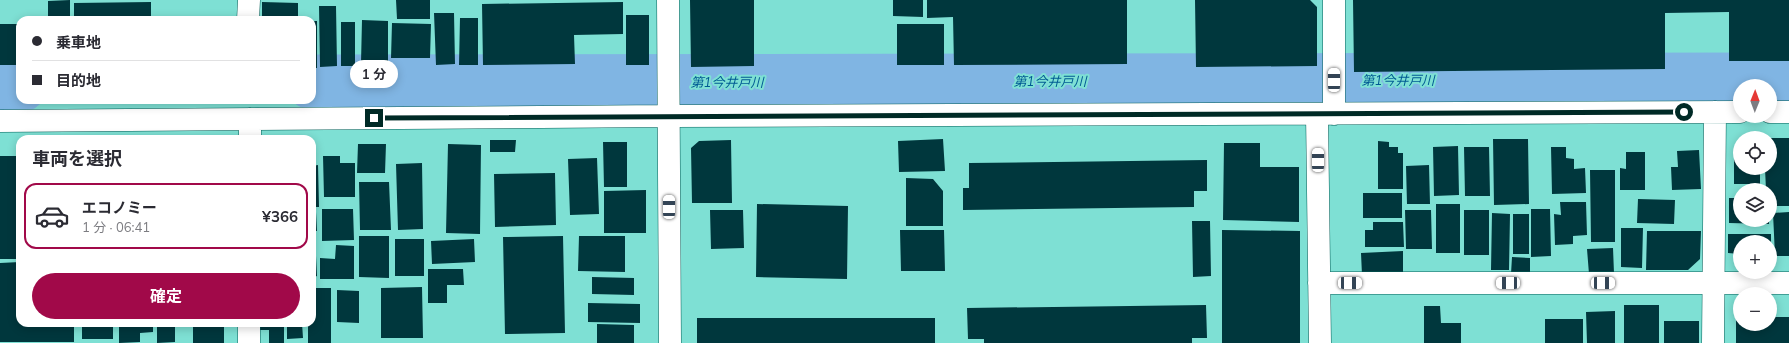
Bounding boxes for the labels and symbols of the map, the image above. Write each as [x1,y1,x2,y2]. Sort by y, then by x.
callout: 1 分 [350,60,398,88]
car [1328,68,1340,92]
water label: 第1今井戸川 [1362,72,1436,88]
water label: 第1今井戸川 [1014,73,1088,89]
water label: 第1今井戸川 [691,74,765,90]
north arrow [1733,79,1777,123]
route start [1675,103,1693,121]
route end [365,109,383,127]
car [1312,148,1324,172]
car [663,195,675,219]
car [1338,277,1362,289]
car [1496,277,1520,289]
car [1591,277,1615,289]

